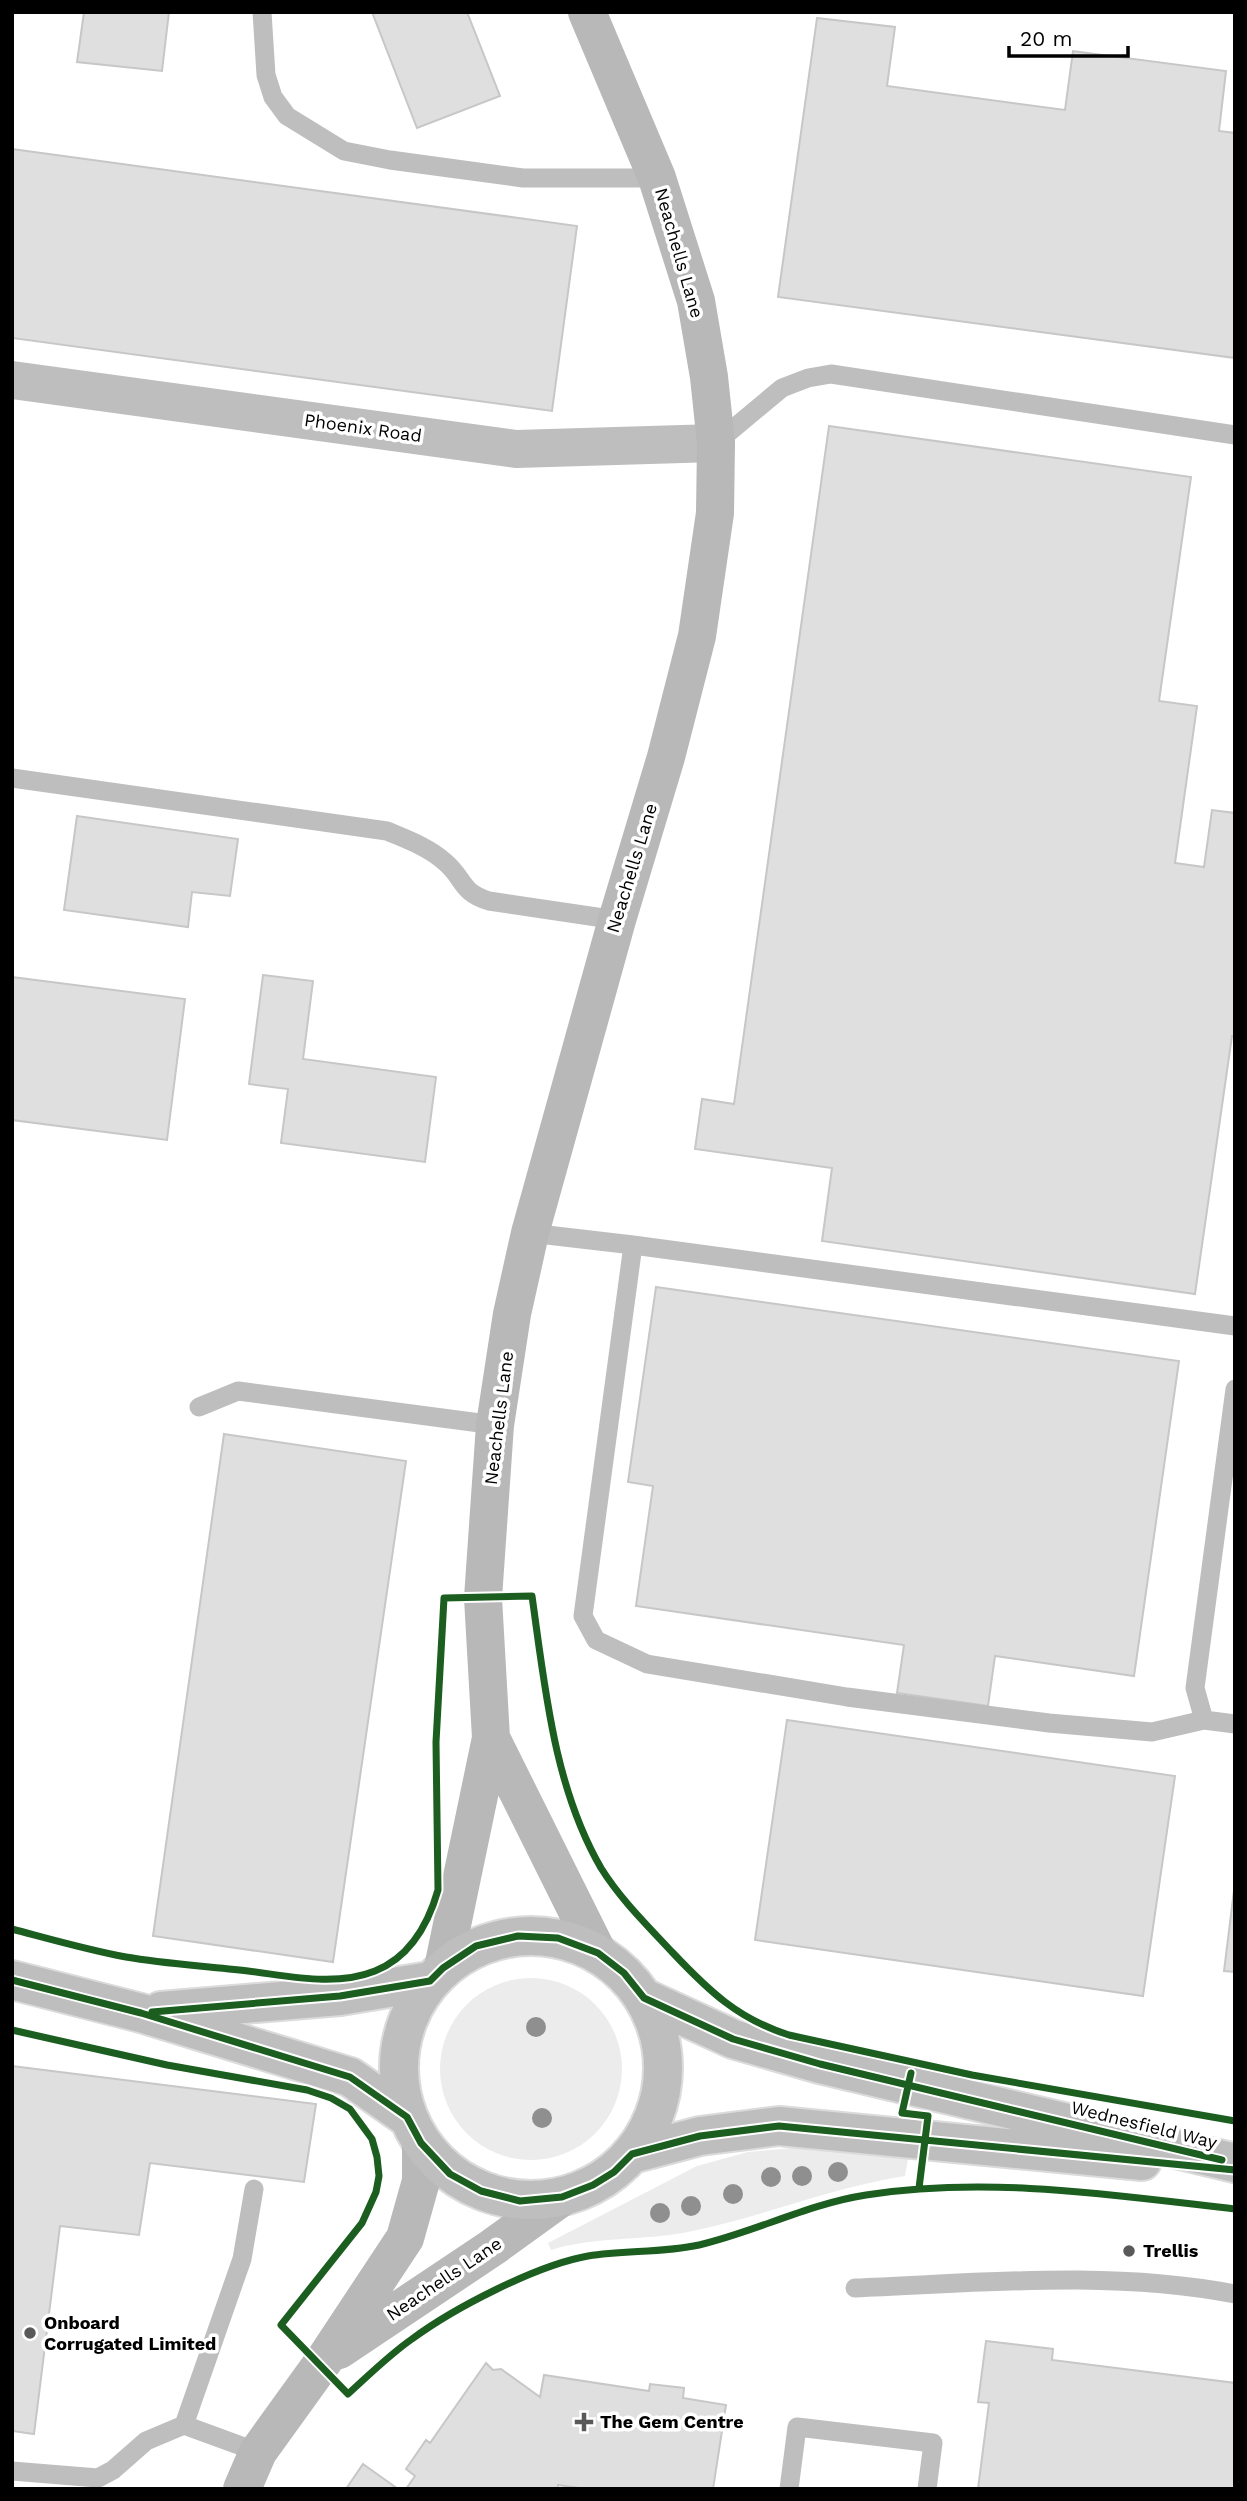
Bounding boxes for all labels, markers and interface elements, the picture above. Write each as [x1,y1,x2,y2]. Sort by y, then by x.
scale bar [1009,14,1128,58]
text: 20 m [1020,26,1072,51]
street label: Neachells Lane [651,185,708,320]
street label: Phoenix Road [303,409,423,446]
street label: Neachells Lane [602,801,661,935]
street label: Neachells Lane [480,1350,517,1486]
street label: Wednesfield Way [1069,2096,1220,2153]
street label: Neachells Lane [382,2232,505,2325]
place label: Trellis [1143,2240,1199,2261]
marker: Trellis [1121,2243,1137,2259]
place label: Onboard Corrugated Limited [44,2312,216,2354]
marker: Onboard Corrugated Limited [22,2325,38,2341]
place label: The Gem Centre [600,2411,744,2432]
marker: The Gem Centre [574,2412,594,2432]

